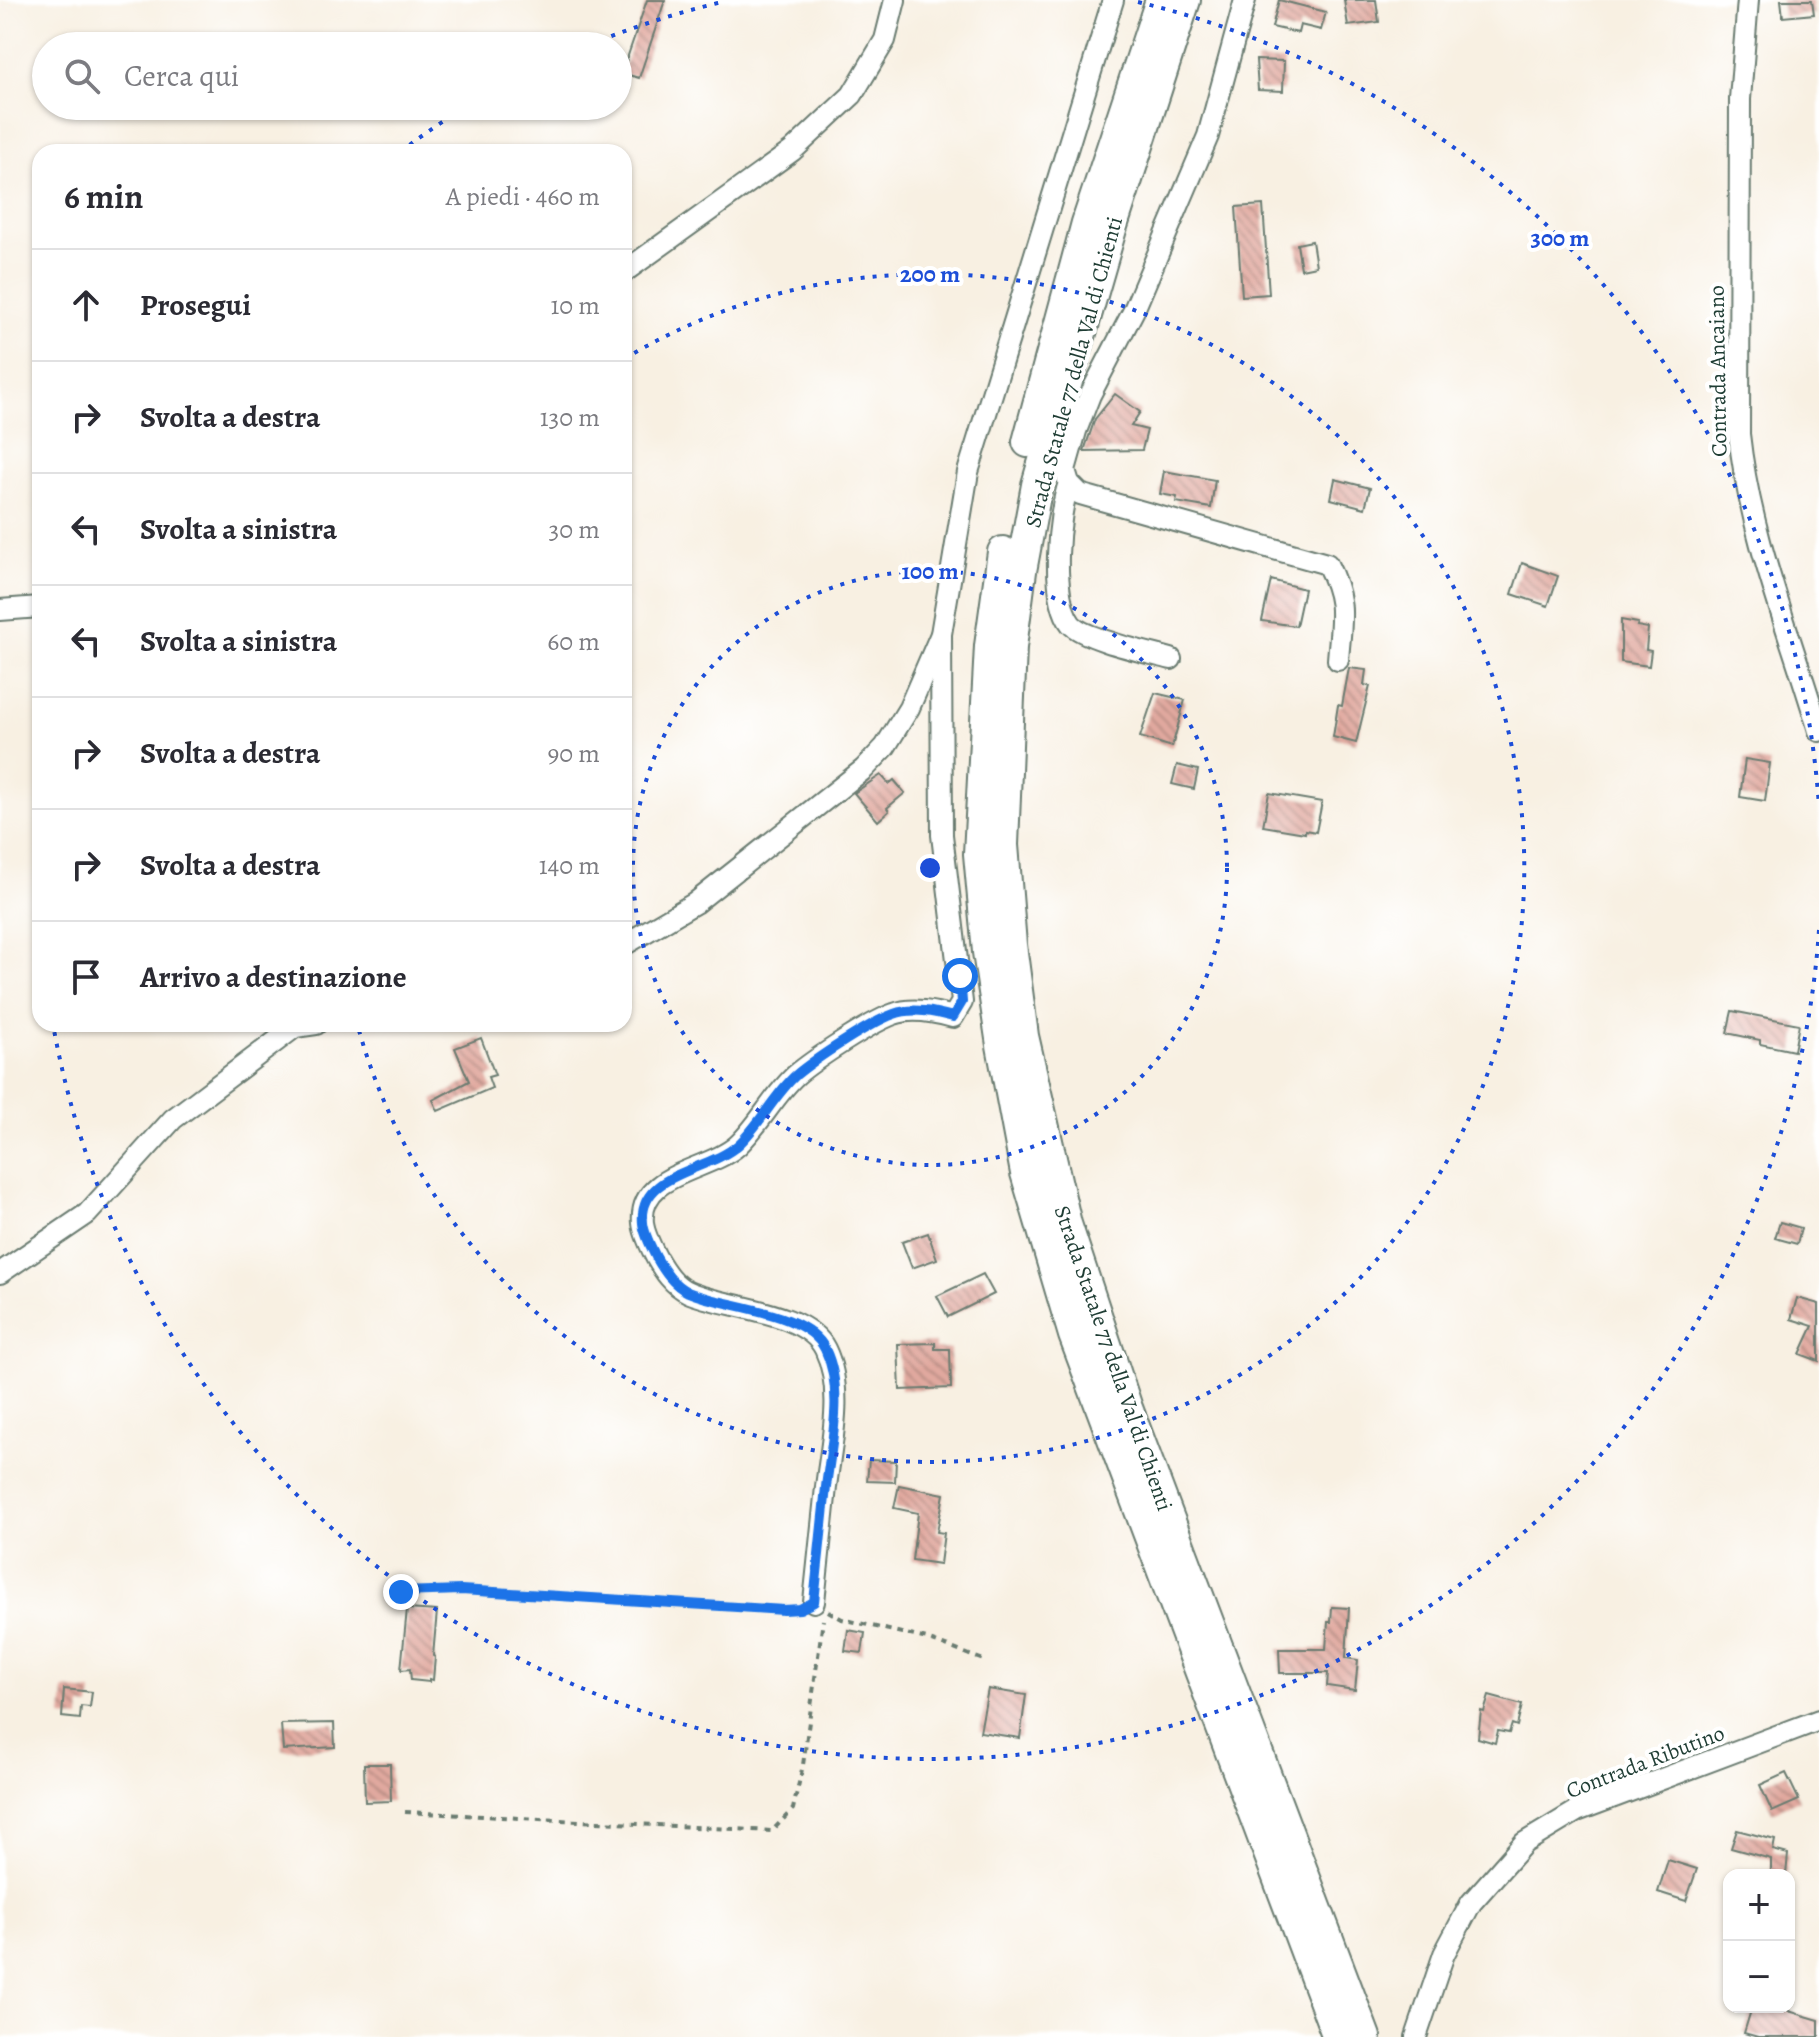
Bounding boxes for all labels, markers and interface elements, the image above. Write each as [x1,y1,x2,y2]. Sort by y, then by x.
search box [32,32,632,120]
icon: search [60,54,104,98]
text: Cerca qui [124,56,239,96]
text: 6 min [64,173,143,220]
text: A piedi · 460 m [446,179,600,214]
street label: Strada Statale 77 della Val di Chienti [1018,213,1130,531]
text: 300 m [1531,222,1589,254]
text: 200 m [900,258,960,290]
icon: ahead [64,283,108,327]
text: Prosegui [140,285,251,325]
street label: Contrada Ancaiano [1702,285,1734,457]
text: 10 m [550,288,600,323]
icon: right [64,395,108,439]
text: Svolta a destra [140,397,321,437]
text: 130 m [540,400,600,435]
icon: left [64,507,108,551]
text: Svolta a sinistra [140,509,337,549]
text: 30 m [549,512,600,547]
text: 100 m [901,555,959,587]
icon: left [64,619,108,663]
text: Svolta a sinistra [140,621,337,661]
text: 60 m [547,624,600,659]
icon: right [64,731,108,775]
text: Svolta a destra [140,733,321,773]
text: 90 m [548,736,600,771]
icon: right [64,843,108,887]
text: Svolta a destra [140,845,321,885]
text: 140 m [539,848,600,883]
centre of rings [916,854,944,882]
icon: arrive [64,955,108,999]
text: Arrivo a destinazione [140,957,407,997]
route start [942,958,978,994]
street label: Strada Statale 77 della Val di Chienti [1047,1202,1179,1515]
route end [383,1574,419,1610]
street label: Contrada Ributino [1562,1718,1729,1806]
map controls [1723,1869,1795,2013]
button: + [1723,1869,1795,1941]
button: − [1723,1941,1795,2013]

